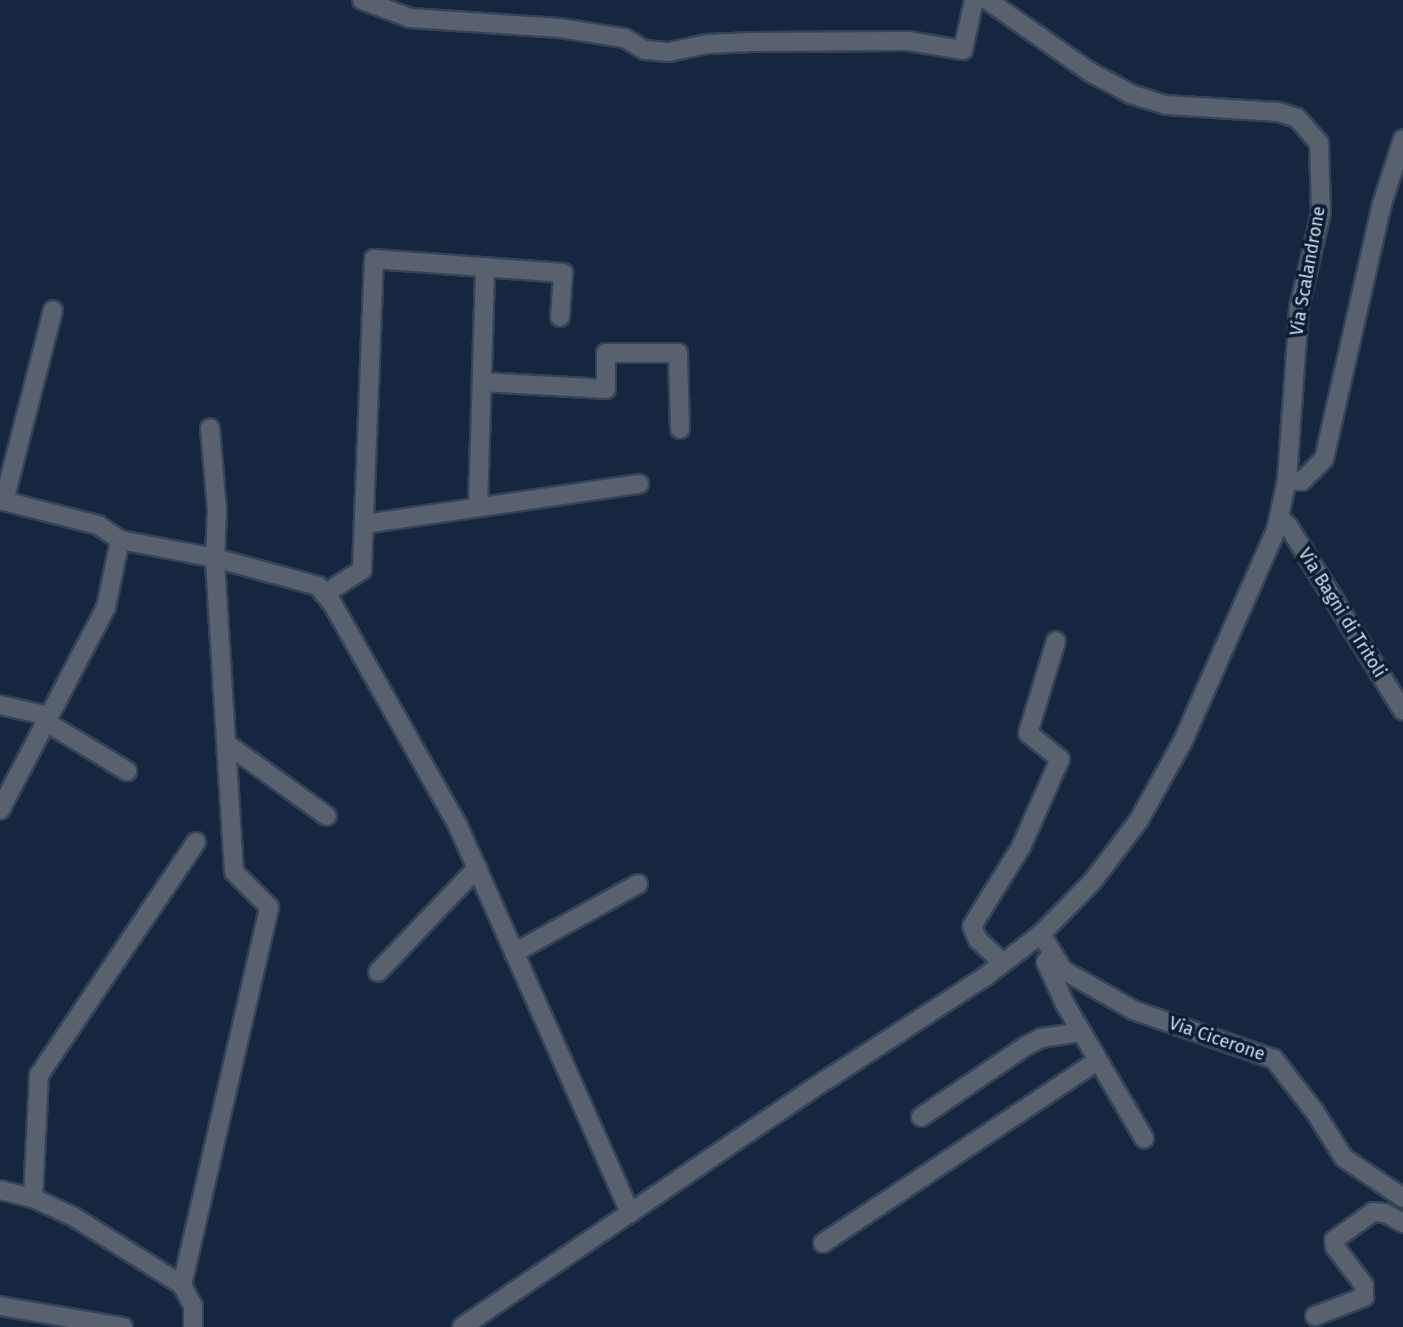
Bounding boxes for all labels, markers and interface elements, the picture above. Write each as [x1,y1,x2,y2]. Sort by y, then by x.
street label: Via Scalandrone [1286,205,1330,337]
street label: Via Bagni di Tritoli [1294,544,1390,682]
street label: Via Cicerone [1166,1012,1268,1066]

